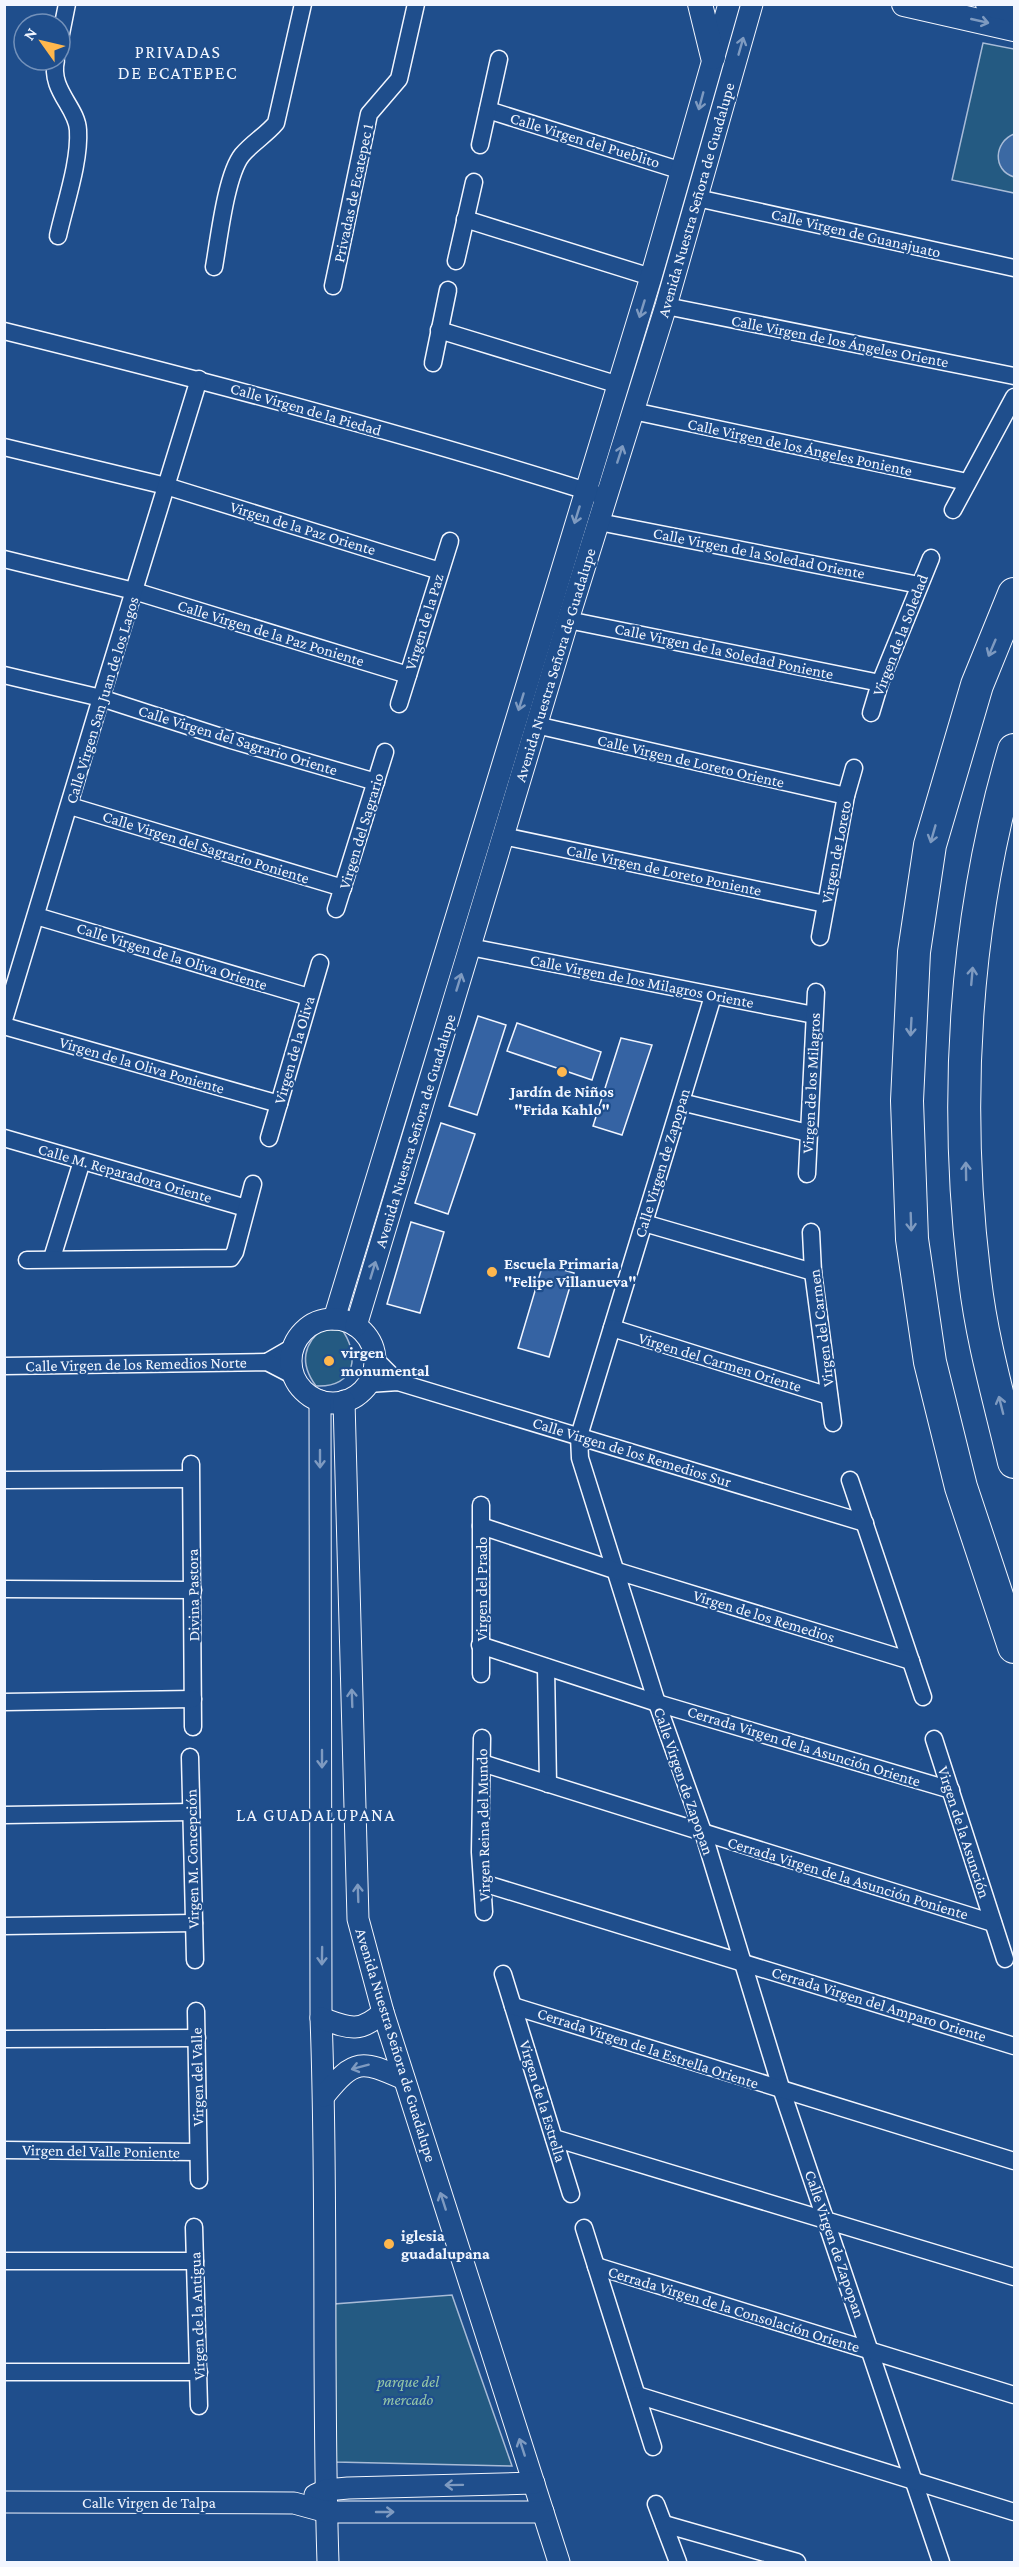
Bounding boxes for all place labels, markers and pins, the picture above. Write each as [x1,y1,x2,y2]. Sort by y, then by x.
marker: Jardín de Niños "Frida Kahlo" [555,1065,569,1079]
place label: Jardín de Niños "Frida Kahlo" [508,1083,614,1118]
place label: Escuela Primaria "Felipe Villanueva" [504,1255,637,1290]
marker: Escuela Primaria "Felipe Villanueva" [485,1265,499,1279]
place label: virgen monumental [340,1344,430,1379]
marker: virgen monumental [322,1354,336,1368]
place label: iglesia guadalupana [401,2227,490,2262]
marker: iglesia guadalupana [382,2237,396,2251]

